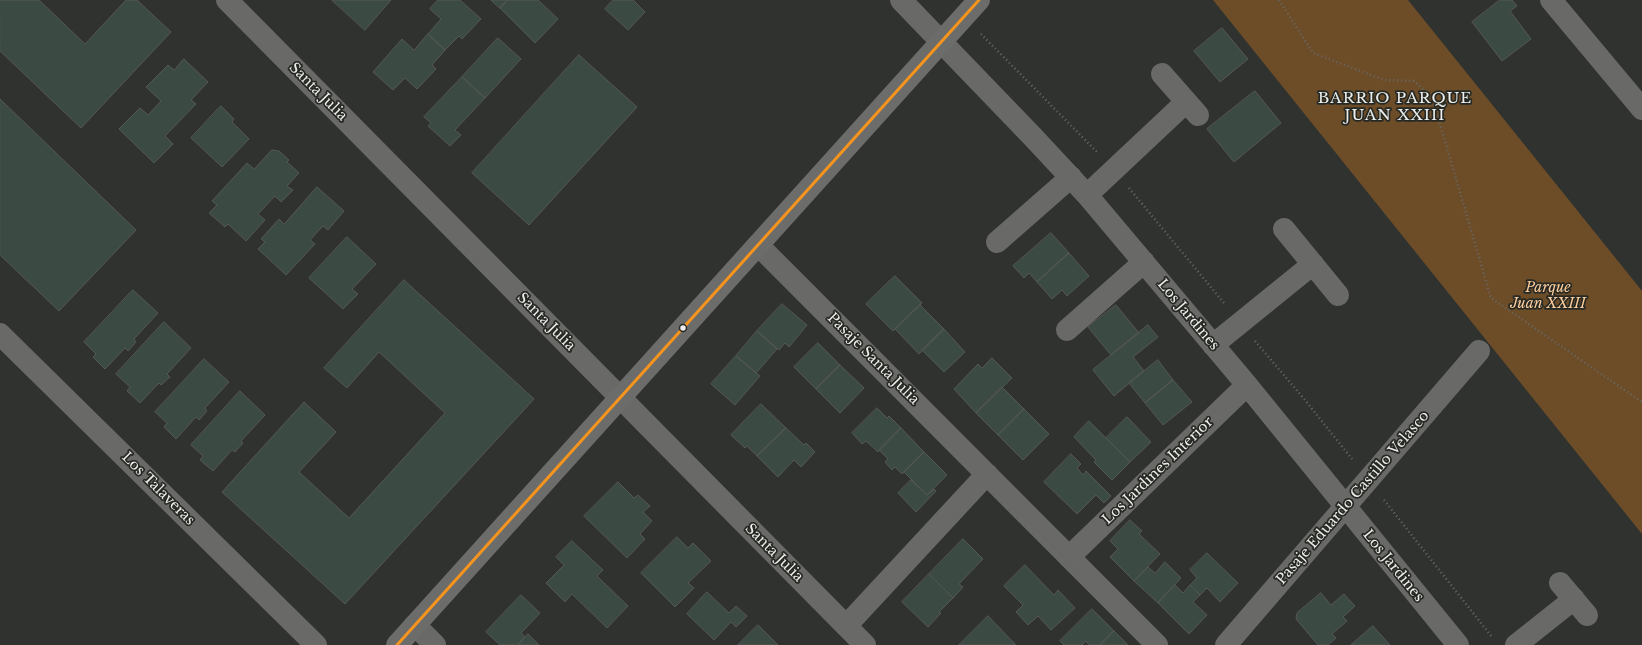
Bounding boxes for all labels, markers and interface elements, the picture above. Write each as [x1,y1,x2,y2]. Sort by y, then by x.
street label: Santa Julia [285,59,351,125]
district label: BARRIO PARQUE JUAN XXIII [1318,90,1472,125]
street label: Los Jardines [1154,276,1222,354]
park label: Parque Juan XXIII [1510,280,1586,312]
street label: Santa Julia [513,289,579,355]
street label: Pasaje Santa Julia [824,310,922,408]
unlabelled marker [678,323,688,333]
street label: Pasaje Eduardo Castillo Velasco [1273,408,1433,588]
street label: Los Jardines Interior [1099,414,1217,528]
street label: Los Talaveras [118,449,198,529]
street label: Santa Julia [741,520,807,586]
street label: Los Jardines [1359,527,1427,605]

